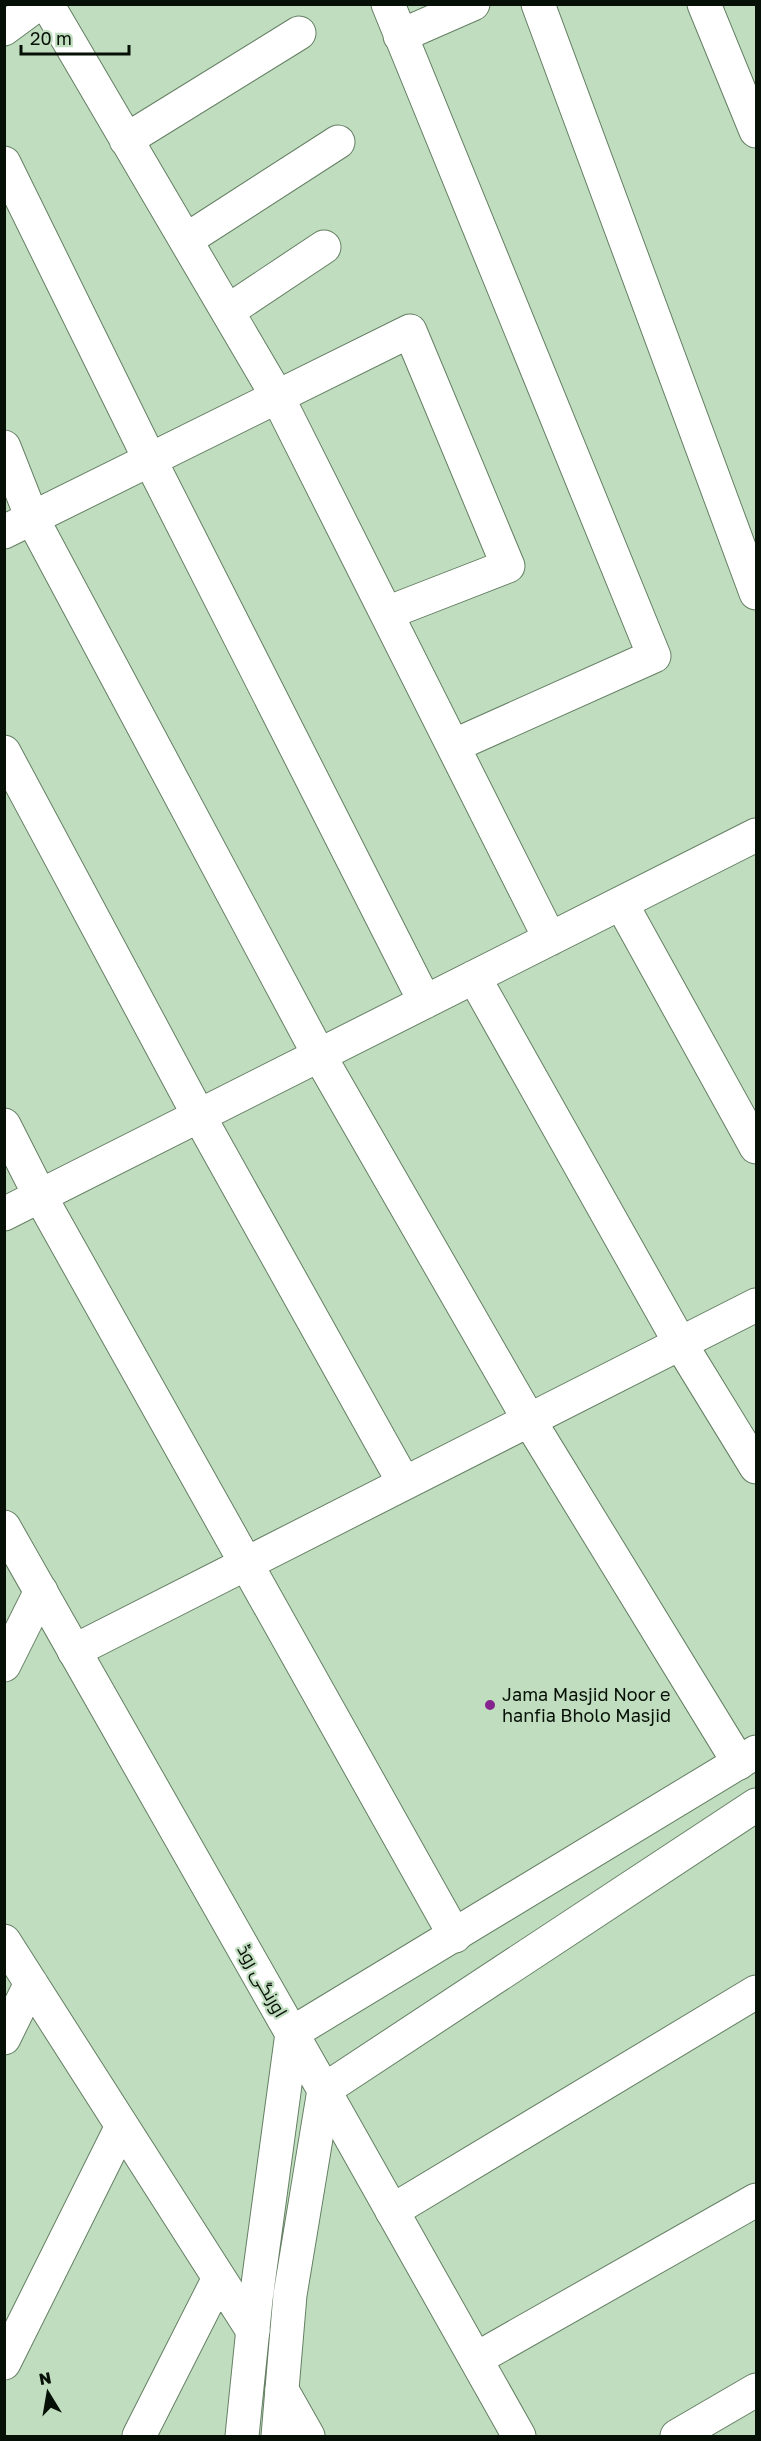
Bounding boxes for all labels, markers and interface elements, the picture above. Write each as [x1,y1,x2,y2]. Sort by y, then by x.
scale bar [21,18,129,56]
text: 20 m [30,27,72,49]
place label: Jama Masjid Noor e hanfia Bholo Masjid [502,1683,671,1726]
marker: Jama Masjid Noor e hanfia Bholo Masjid [483,1698,497,1712]
street label: اورنگی روڈ [232,1940,293,2021]
north arrow [18,2363,78,2423]
text: N [37,2367,53,2389]

